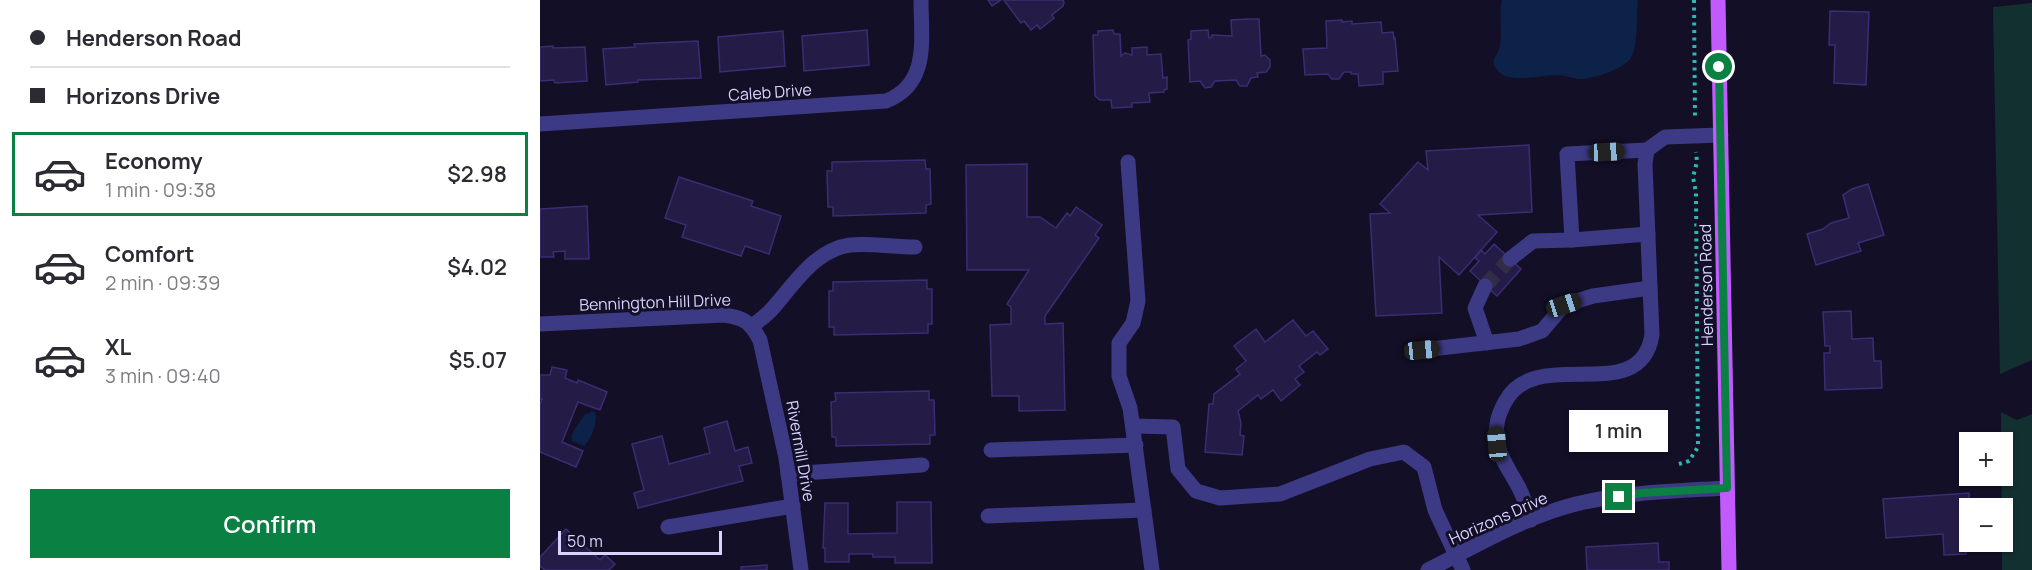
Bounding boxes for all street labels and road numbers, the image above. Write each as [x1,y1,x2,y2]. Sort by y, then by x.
street label: Caleb Drive [728,78,812,106]
street label: Henderson Road [1694,224,1718,346]
street label: Bennington Hill Drive [579,288,731,316]
street label: Rivermill Drive [781,399,821,503]
street label: Horizons Drive [1445,486,1551,550]

